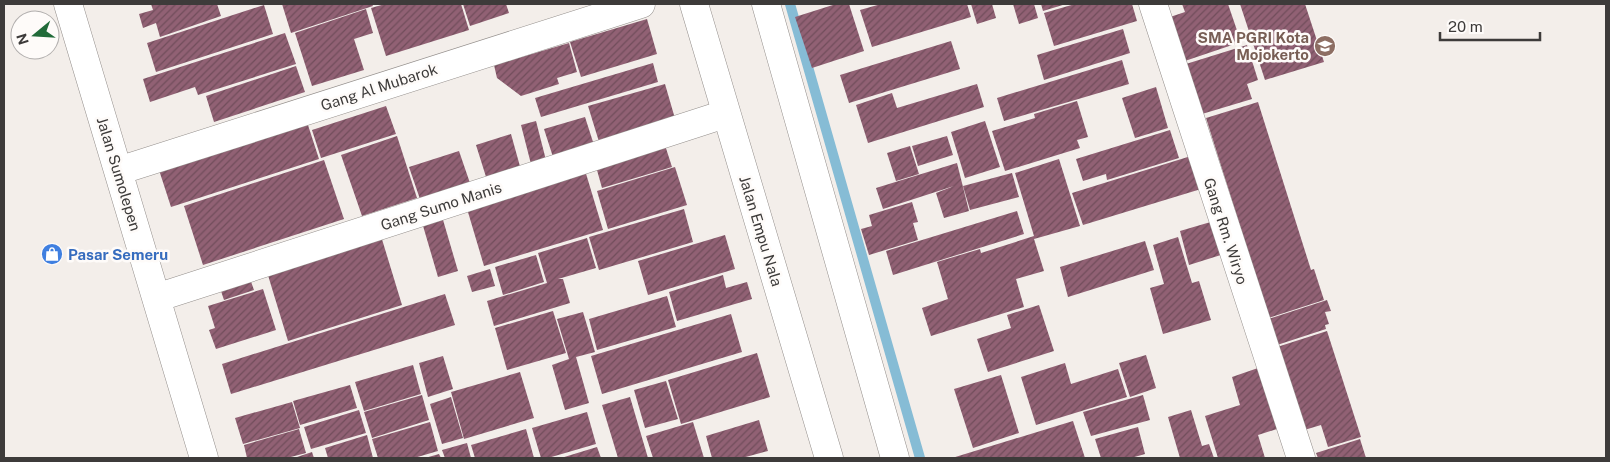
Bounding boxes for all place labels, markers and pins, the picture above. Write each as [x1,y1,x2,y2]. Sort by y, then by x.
place label: SMA PGRI Kota Mojokerto [1198,29,1309,63]
school or university icon: SMA PGRI Kota Mojokerto [1313,34,1337,58]
shop icon: Pasar Semeru [40,242,64,266]
place label: Pasar Semeru [68,246,168,263]

